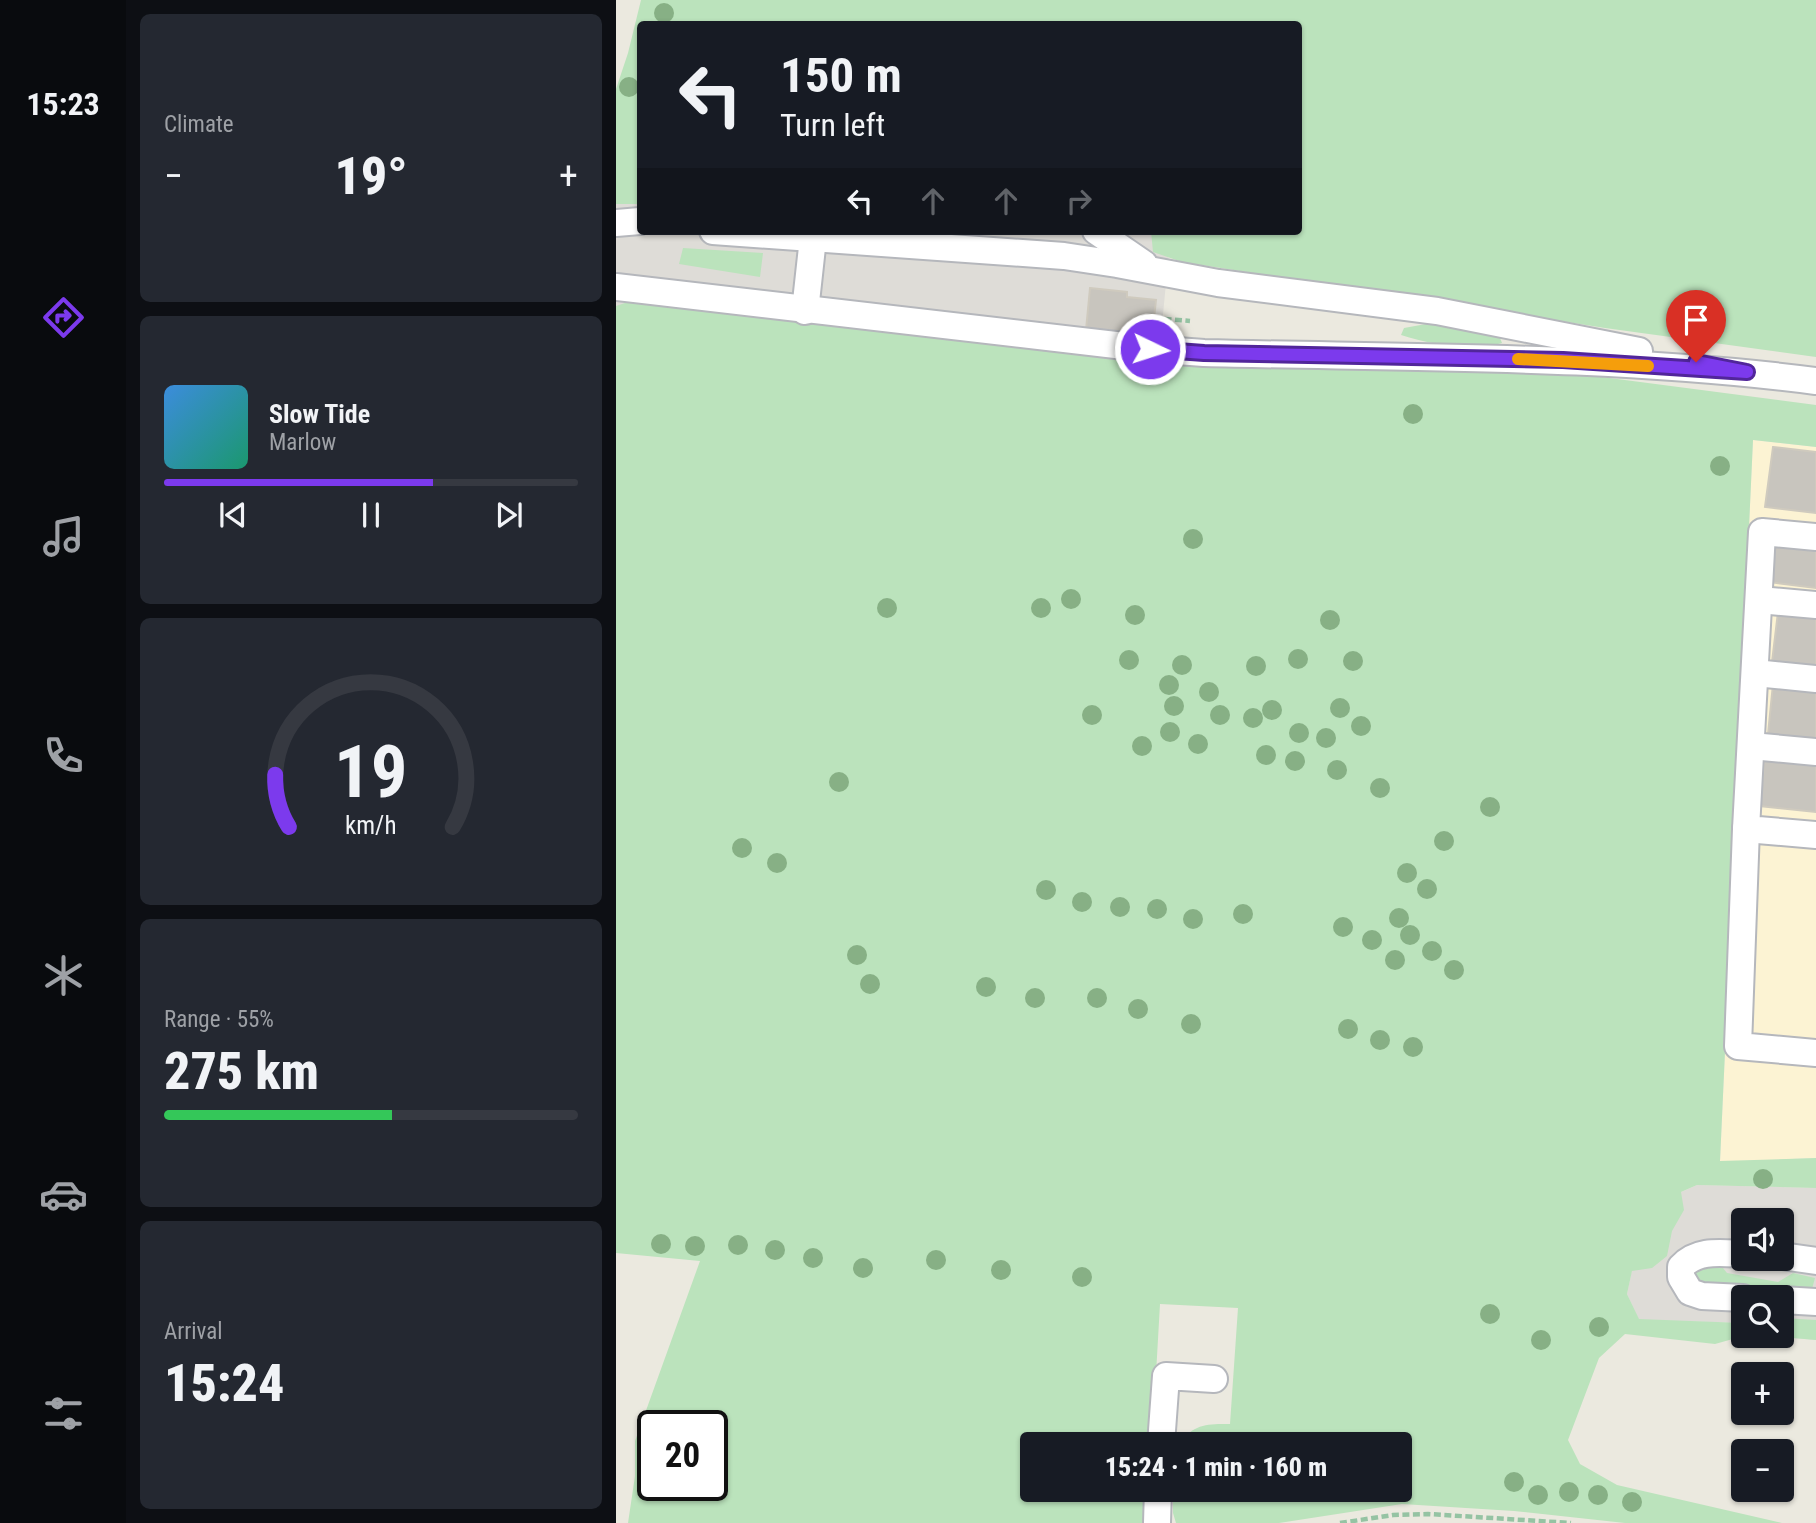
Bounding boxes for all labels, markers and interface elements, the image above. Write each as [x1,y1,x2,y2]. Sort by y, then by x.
text: 150 m [780,47,902,104]
icon: left [665,49,756,140]
text: 15:23 [26,85,100,123]
text: Turn left [780,106,885,144]
text: Climate [164,111,234,138]
text: 19° [334,146,408,207]
text: − [164,154,183,198]
text: + [559,154,578,198]
icon: left [841,182,879,220]
icon: ahead [914,182,952,220]
icon: ahead [987,182,1025,220]
icon: right [1060,182,1098,220]
pin [1666,290,1726,362]
icon: directions [39,293,88,342]
icon: arrive [1677,301,1715,339]
position arrow [1113,312,1187,386]
text: Slow Tide [269,399,370,429]
text: Marlow [269,429,336,456]
icon: previous [214,496,252,534]
icon: pause [352,496,390,534]
icon: next [490,496,528,534]
icon: music [39,512,88,561]
text: 19 [334,730,408,816]
icon: phone [39,731,88,780]
text: km/h [345,811,397,840]
icon: climate [39,951,88,1000]
text: Range · 55% [164,1006,274,1033]
text: 275 km [164,1041,319,1102]
icon: car [39,1170,88,1219]
map controls [1731,1208,1794,1502]
button: sound [1731,1208,1794,1271]
button: search [1731,1285,1794,1348]
text: Arrival [164,1318,223,1345]
text: 15:24 [164,1353,284,1414]
button: + [1731,1362,1794,1425]
icon: filters [39,1389,88,1438]
speed limit sign: 20 [637,1410,728,1501]
button: − [1731,1439,1794,1502]
text: 15:24 · 1 min · 160 m [1105,1452,1327,1482]

